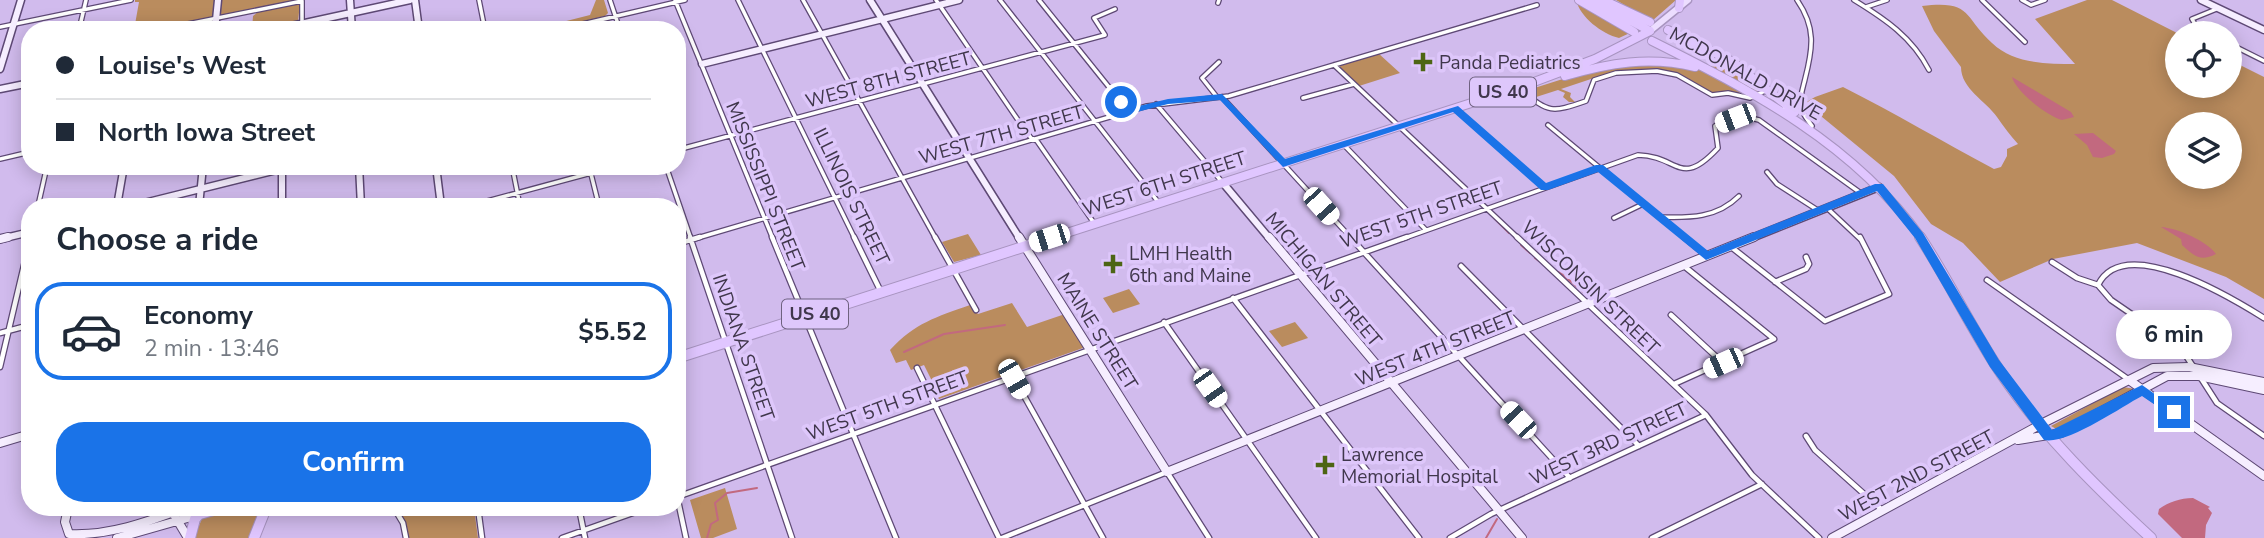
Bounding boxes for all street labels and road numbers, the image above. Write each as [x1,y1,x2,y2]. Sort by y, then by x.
street label: MCDONALD DRIVE [1665,21,1826,127]
street label: WEST 8TH STREET [802,45,975,115]
road number: US 40 [1470,78,1536,106]
street label: MISSISSIPPI STREET [719,98,811,275]
street label: WEST 7TH STREET [916,99,1087,171]
street label: ILLINOIS STREET [807,124,896,270]
street label: WEST 6TH STREET [1079,145,1250,223]
street label: WEST 5TH STREET [1336,175,1507,255]
street label: MICHIGAN STREET [1259,207,1388,353]
street label: WISCONSIN STREET [1516,215,1666,361]
street label: MAINE STREET [1051,268,1144,396]
street label: INDIANA STREET [706,271,781,425]
road number: US 40 [782,300,848,328]
street label: WEST 4TH STREET [1351,305,1520,393]
street label: WEST 5TH STREET [803,364,972,447]
street label: WEST 3RD STREET [1525,396,1692,492]
street label: WEST 2ND STREET [1834,424,1999,528]

